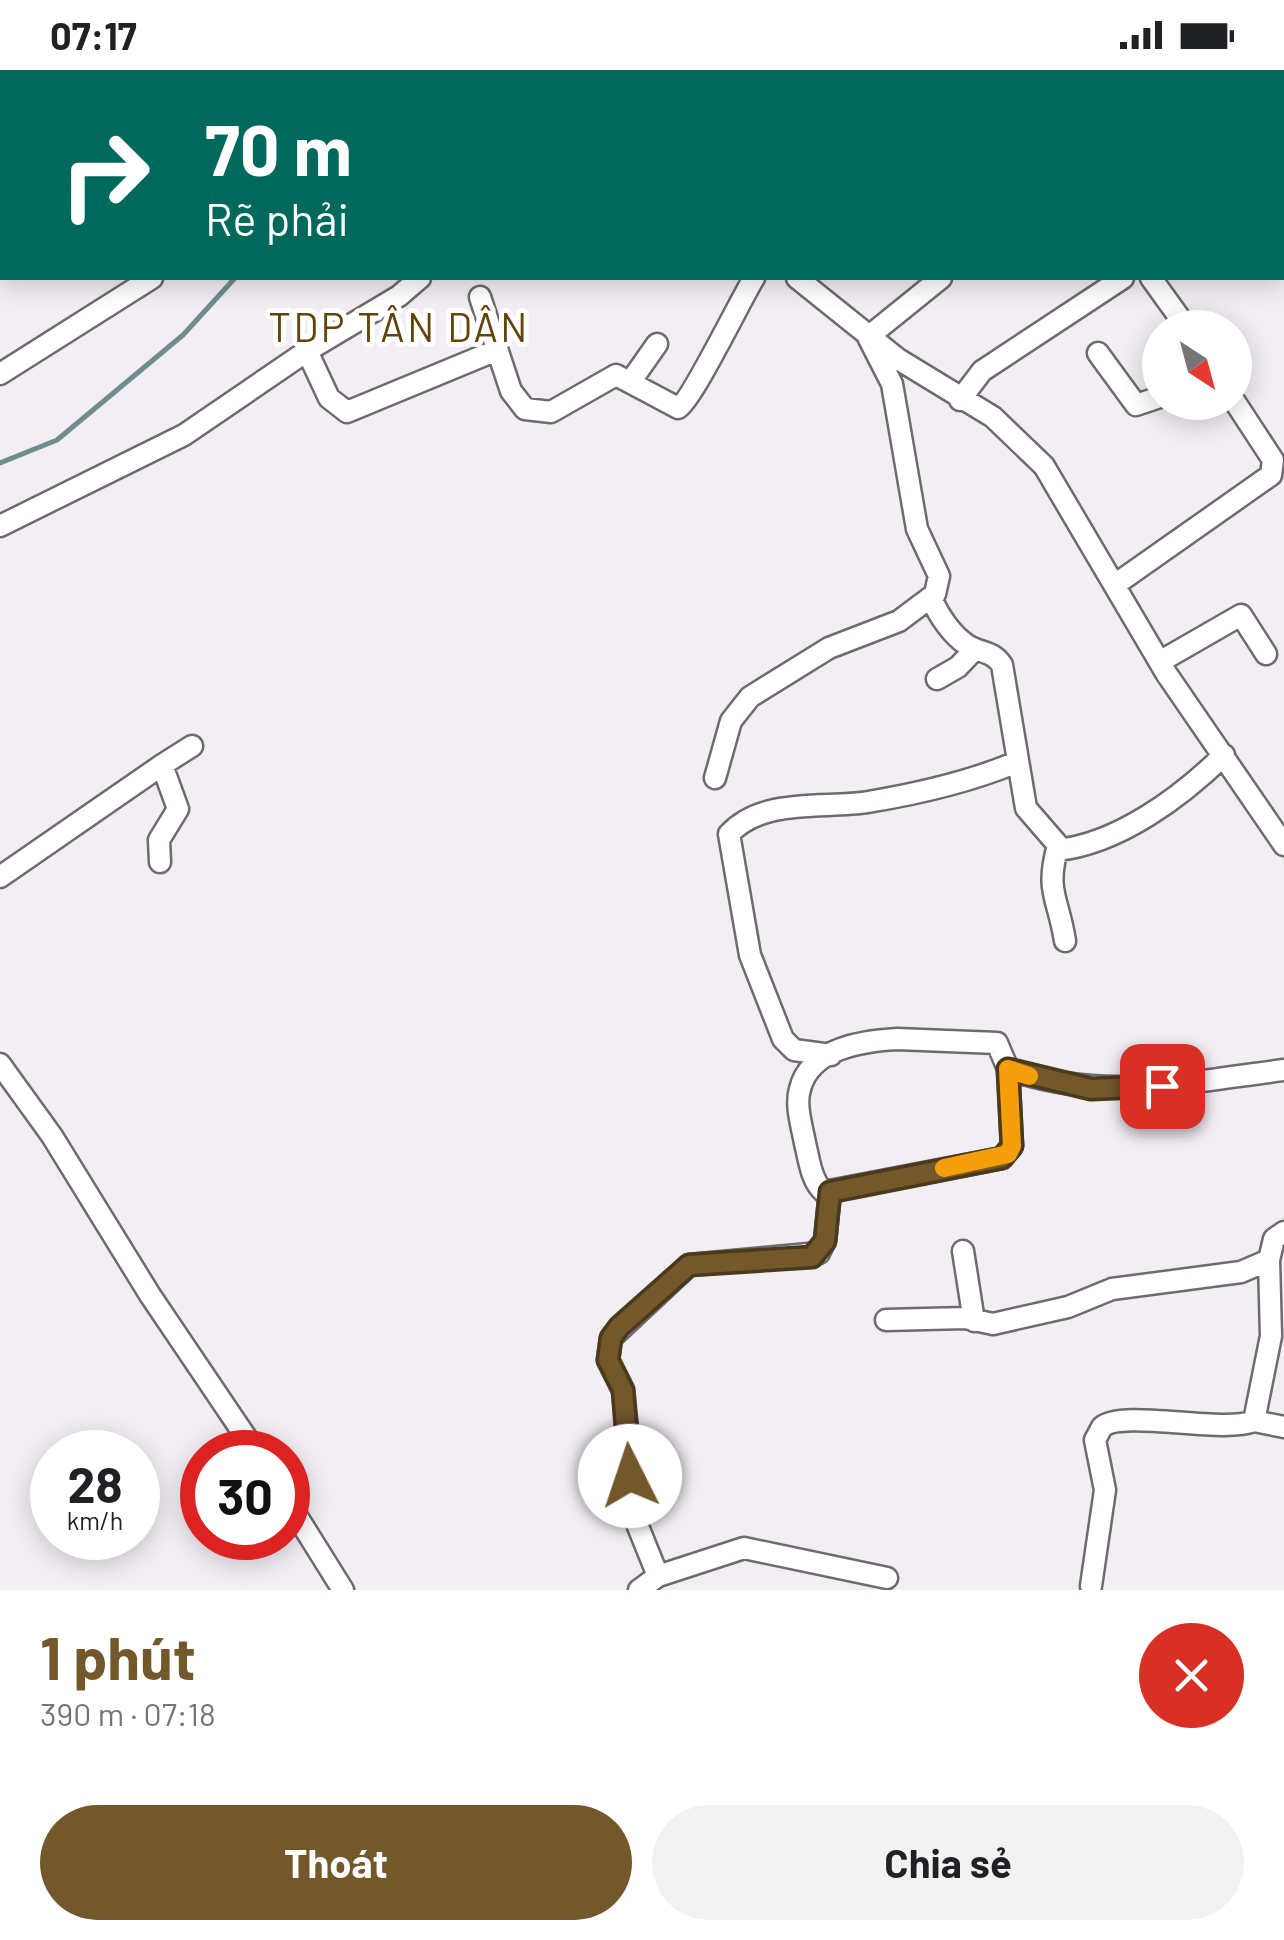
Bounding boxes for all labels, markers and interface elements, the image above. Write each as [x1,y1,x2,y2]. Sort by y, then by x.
text: 07:17 [50,12,137,58]
text: 70 m [205,106,352,190]
icon: right [40,110,170,240]
text: Rẽ phải [205,191,349,245]
district label: TDP TÂN DÂN [268,302,530,350]
north arrow [1142,310,1252,420]
map controls [1142,310,1252,420]
pin [1120,1044,1205,1129]
icon: arrive [1135,1059,1190,1114]
position arrow [578,1424,682,1528]
speed limit sign: 30 [180,1430,310,1560]
text: 28 [67,1453,123,1513]
text: km/h [67,1505,123,1535]
text: 1 phút [40,1620,196,1692]
button: close [1139,1623,1244,1728]
text: 390 m · 07:18 [40,1694,216,1732]
button: Thoát [40,1805,632,1920]
button: Chia sẻ [652,1805,1244,1920]

